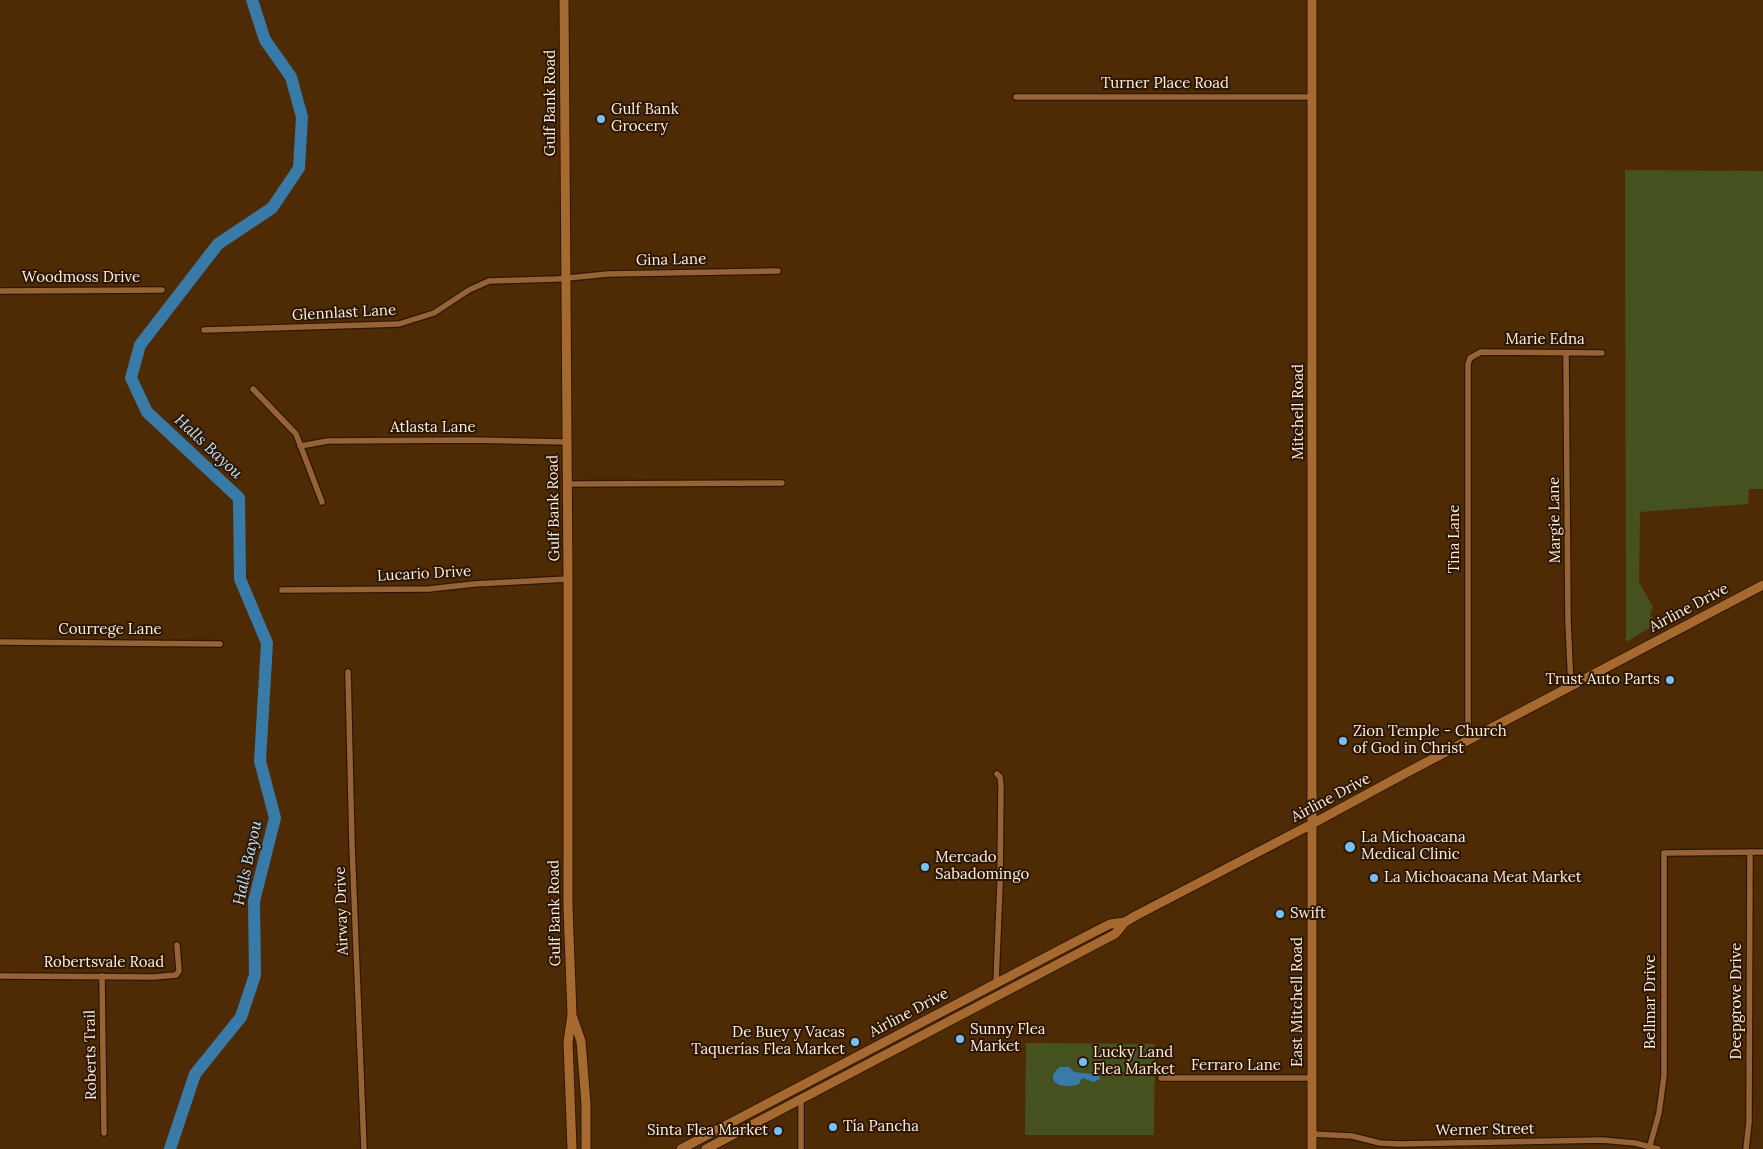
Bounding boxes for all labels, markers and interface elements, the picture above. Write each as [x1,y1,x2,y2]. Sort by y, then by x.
street label: Gulf Bank Road [542,50,560,156]
street label: Turner Place Road [1101,75,1229,93]
place label: Gulf Bank Grocery [611,101,679,136]
marker: Gulf Bank Grocery [595,113,607,125]
street label: Gina Lane [636,250,706,270]
street label: Woodmoss Drive [22,269,140,287]
street label: Glennlast Lane [291,301,397,325]
street label: Marie Edna [1505,331,1585,349]
street label: Mitchell Road [1290,364,1308,460]
water label: Halls Bayou [170,411,246,483]
street label: Atlasta Lane [390,419,476,437]
street label: Gulf Bank Road [544,455,564,561]
street label: Margie Lane [1545,476,1565,564]
street label: Tina Lane [1446,505,1464,573]
street label: Lucario Drive [376,563,472,585]
street label: Airline Drive [1646,580,1732,636]
street label: Courrege Lane [58,621,162,639]
place label: Trust Auto Parts [1546,671,1660,689]
marker: Trust Auto Parts [1664,674,1676,686]
place label: Zion Temple - Church of God in Christ [1353,723,1507,758]
marker: Zion Temple - Church of God in Christ [1337,735,1349,747]
street label: Airline Drive [1288,770,1374,826]
water label: Halls Bayou [230,819,266,907]
place label: La Michoacana Medical Clinic [1361,829,1466,864]
marker: La Michoacana Medical Clinic [1343,840,1357,854]
place label: Mercado Sabadomingo [935,849,1029,884]
street label: Gulf Bank Road [545,860,565,966]
marker: Mercado Sabadomingo [919,861,931,873]
street label: Airway Drive [331,866,353,956]
place label: La Michoacana Meat Market [1384,869,1582,887]
marker: La Michoacana Meat Market [1368,872,1380,884]
place label: Swift [1290,905,1326,923]
marker: Swift [1274,908,1286,920]
street label: East Mitchell Road [1289,937,1307,1067]
street label: Deepgrove Drive [1728,943,1746,1059]
street label: Robertsvale Road [44,954,164,972]
street label: Bellmar Drive [1642,955,1660,1049]
street label: Airline Drive [866,985,952,1041]
street label: Roberts Trail [81,1010,101,1100]
place label: Sunny Flea Market [970,1021,1045,1056]
place label: De Buey y Vacas Taquerías Flea Market [691,1024,845,1059]
marker: Sunny Flea Market [954,1033,966,1045]
marker: De Buey y Vacas Taquerías Flea Market [849,1036,861,1048]
place label: Lucky Land Flea Market [1093,1044,1175,1079]
marker: Lucky Land Flea Market [1077,1056,1089,1068]
street label: Ferraro Lane [1191,1057,1281,1075]
place label: Tía Pancha [843,1118,919,1136]
street label: Werner Street [1435,1120,1535,1140]
marker: Tía Pancha [827,1121,839,1133]
place label: Sinta Flea Market [647,1122,768,1140]
marker: Sinta Flea Market [772,1125,784,1137]

